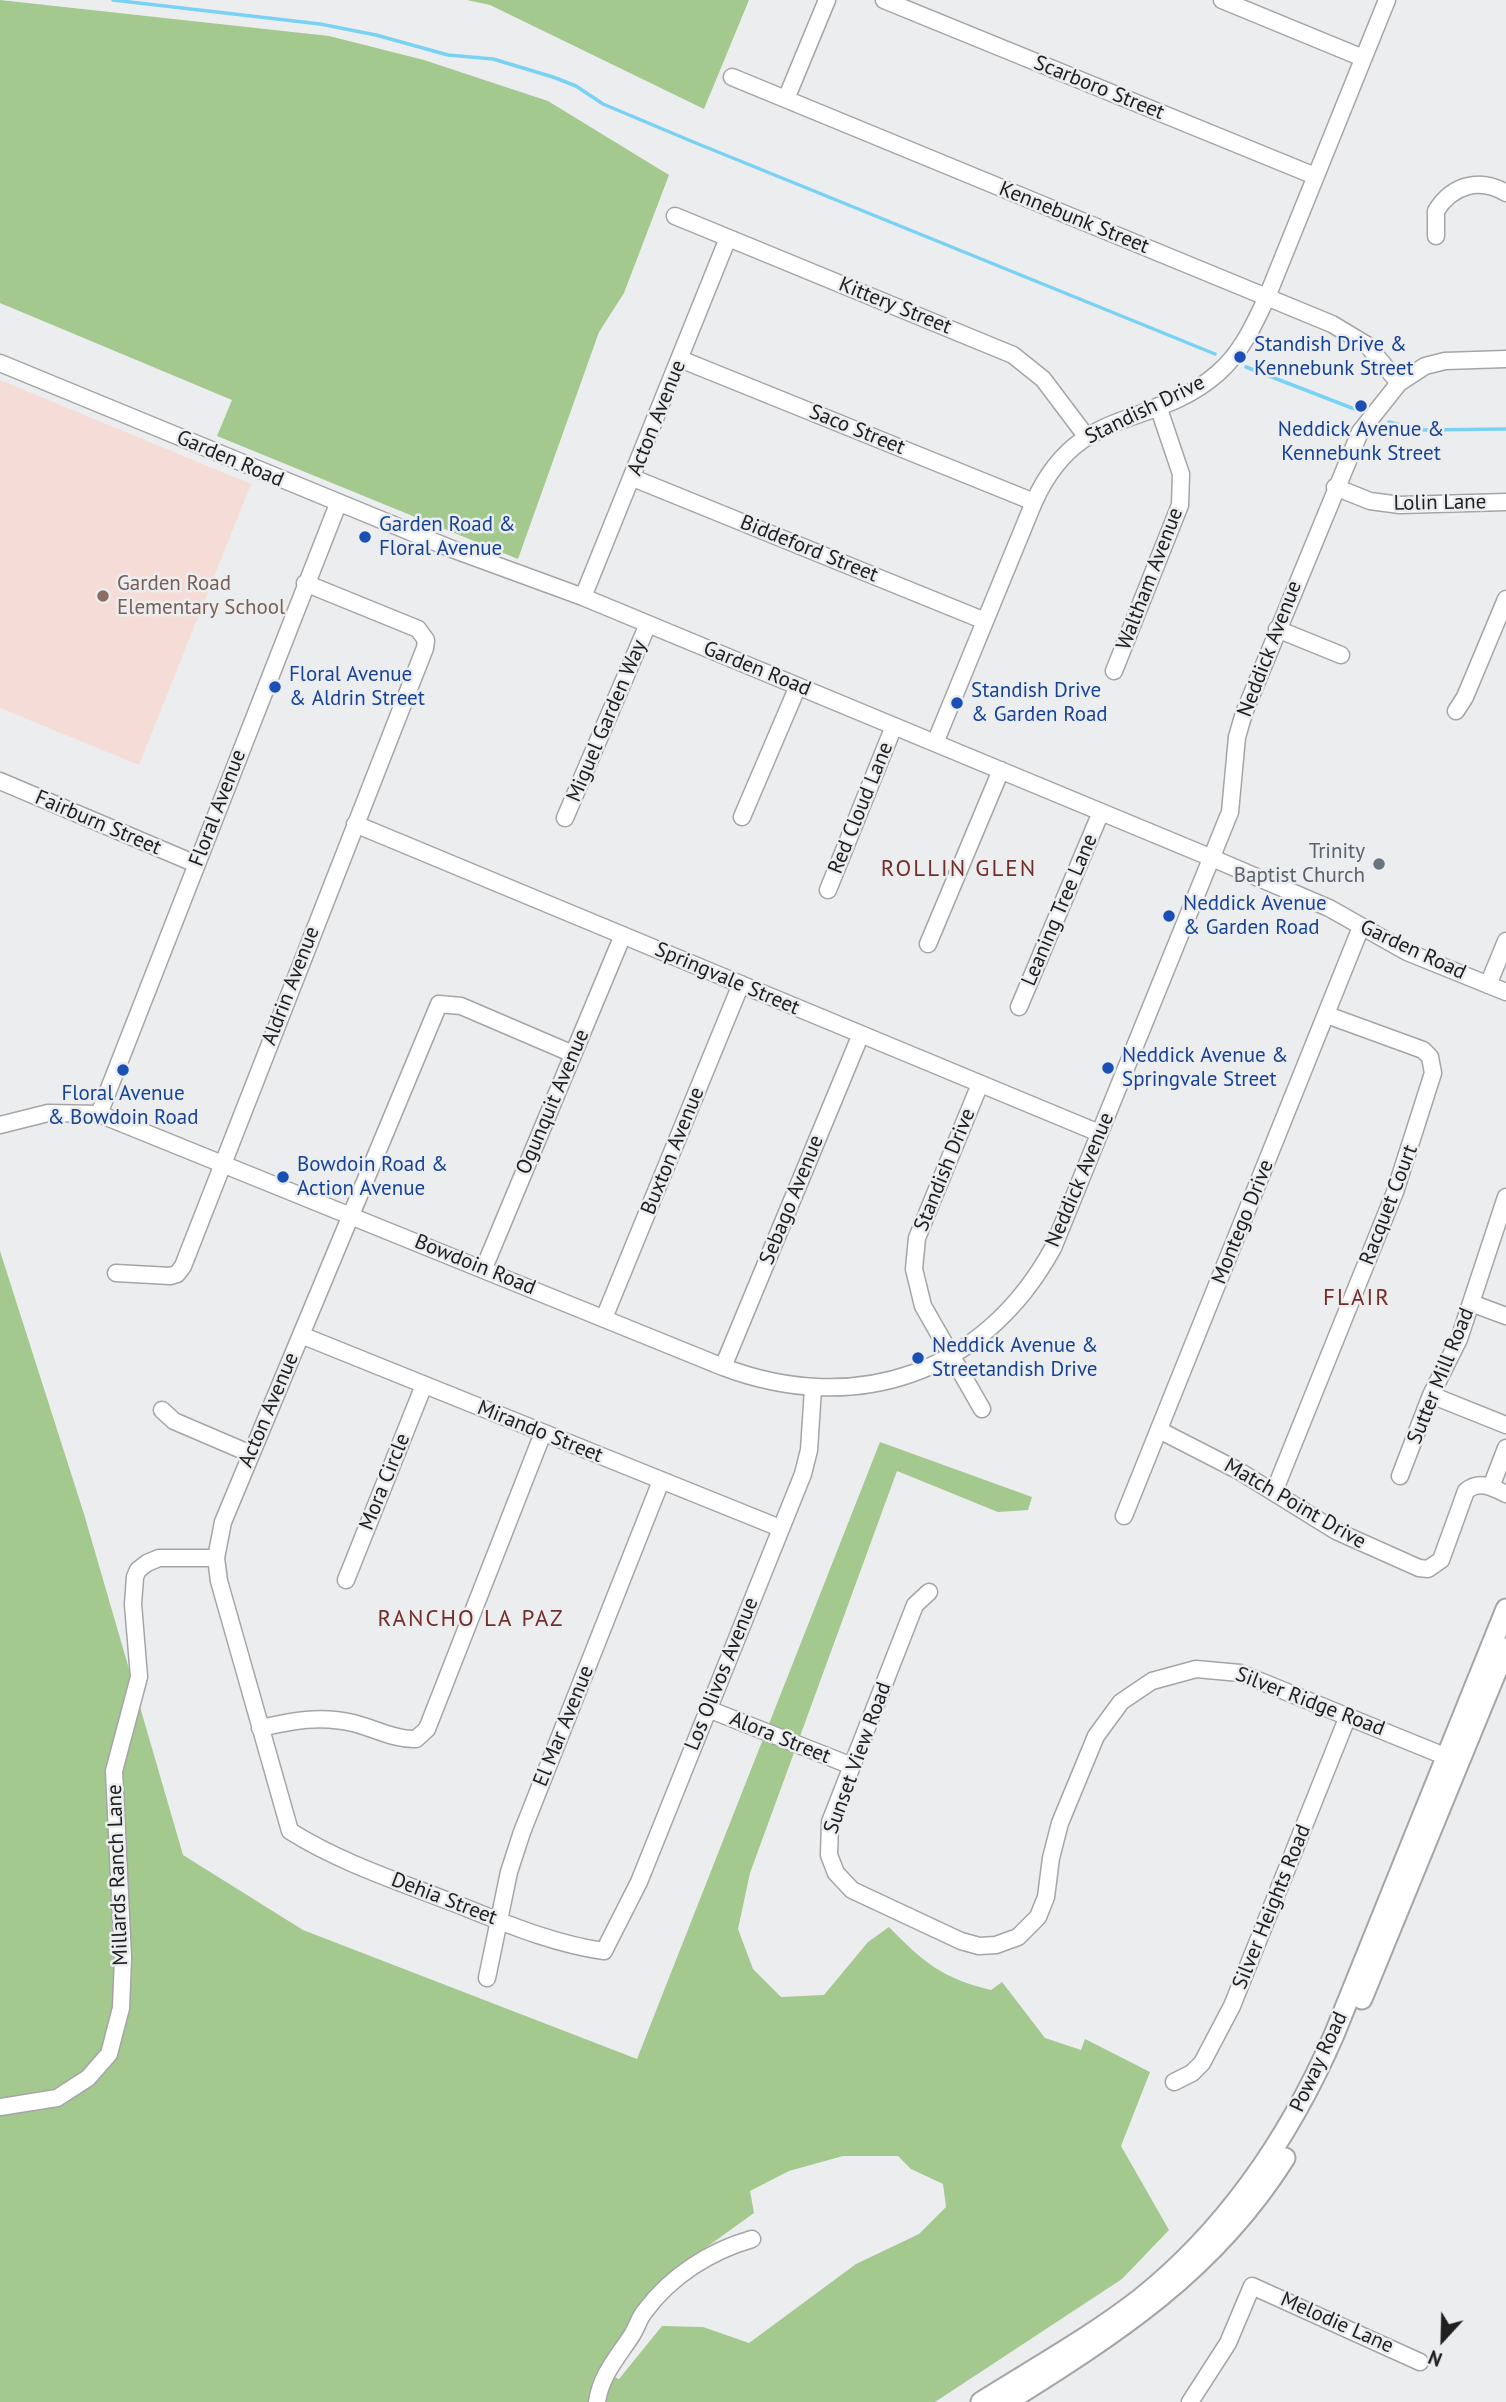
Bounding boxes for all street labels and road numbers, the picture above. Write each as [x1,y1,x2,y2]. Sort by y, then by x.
street label: Scarboro Street [1030,50,1168,126]
street label: Kennebunk Street [995,176,1153,260]
street label: Kittery Street [835,272,955,340]
street label: Acton Avenue [622,357,692,479]
street label: Standish Drive [1081,370,1209,450]
street label: Saco Street [805,399,909,461]
street label: Garden Road [173,425,287,493]
street label: Lolin Lane [1393,490,1487,516]
street label: Waltham Avenue [1111,504,1189,654]
street label: Biddeford Street [736,510,882,588]
street label: Neddick Avenue [1232,577,1308,721]
street label: Miguel Garden Way [562,636,652,806]
street label: Garden Road [699,636,815,702]
street label: Red Cloud Lane [823,739,899,877]
street label: Floral Avenue [184,746,252,870]
street label: Fairburn Street [31,785,165,861]
street label: Leaning Tree Lane [1017,830,1103,990]
street label: Garden Road [1356,915,1470,985]
street label: Aldrin Avenue [257,923,325,1049]
street label: Springvale Street [651,937,803,1021]
street label: Ogunquit Avenue [511,1026,595,1178]
street label: Buxton Avenue [636,1084,710,1218]
street label: Standish Drive [909,1105,981,1235]
street label: Neddick Avenue [1040,1109,1120,1251]
street label: Sebago Avenue [755,1132,829,1268]
street label: Racquet Court [1355,1141,1423,1269]
street label: Montego Drive [1207,1156,1279,1288]
street label: Bowdoin Road [411,1229,539,1301]
street label: Sutter Mill Road [1402,1304,1480,1448]
street label: Acton Avenue [234,1349,304,1471]
street label: Mirando Street [474,1395,606,1469]
street label: Mora Circle [354,1430,416,1534]
street label: Match Point Drive [1220,1453,1370,1555]
street label: Los Olivos Avenue [680,1594,764,1754]
street label: El Mar Avenue [528,1662,600,1790]
street label: Silver Ridge Road [1232,1662,1388,1742]
street label: Sunset View Road [819,1679,897,1837]
street label: Alora Street [726,1706,834,1770]
street label: Millards Ranch Lane [102,1784,134,1966]
street label: Silver Heights Road [1227,1821,1317,1993]
street label: Dehia Street [388,1867,500,1931]
street label: Poway Road [1285,2008,1353,2116]
street label: Melodie Lane [1277,2287,1397,2359]

